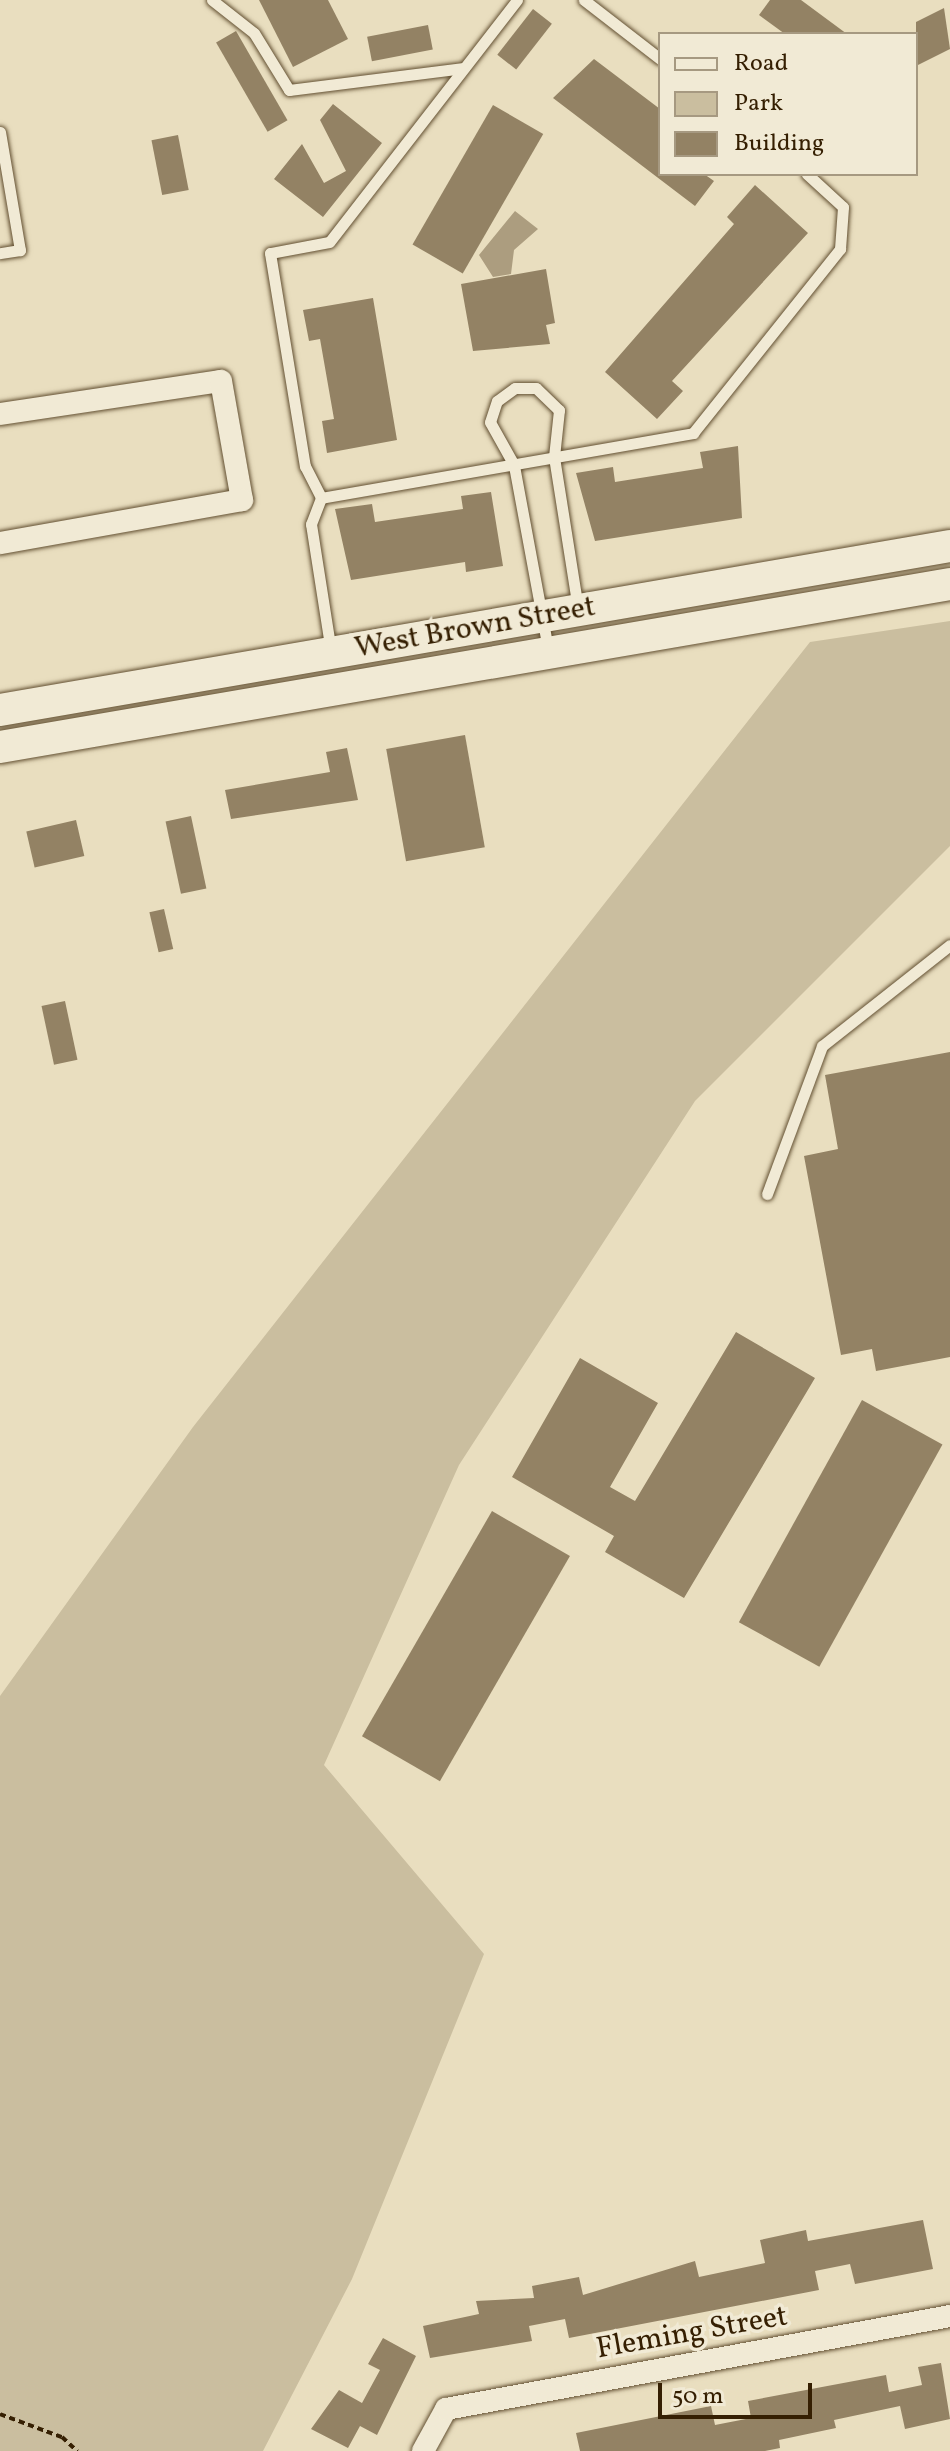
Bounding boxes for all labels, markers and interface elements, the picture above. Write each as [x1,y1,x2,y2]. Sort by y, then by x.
legend [658,32,918,176]
text: Road [734,47,788,81]
text: Park [734,87,783,121]
text: Building [734,127,824,161]
street label: West Brown Street [352,589,598,667]
street label: Fleming Street [594,2298,790,2368]
scale bar [662,2367,816,2417]
text: 50 m [672,2380,724,2414]

